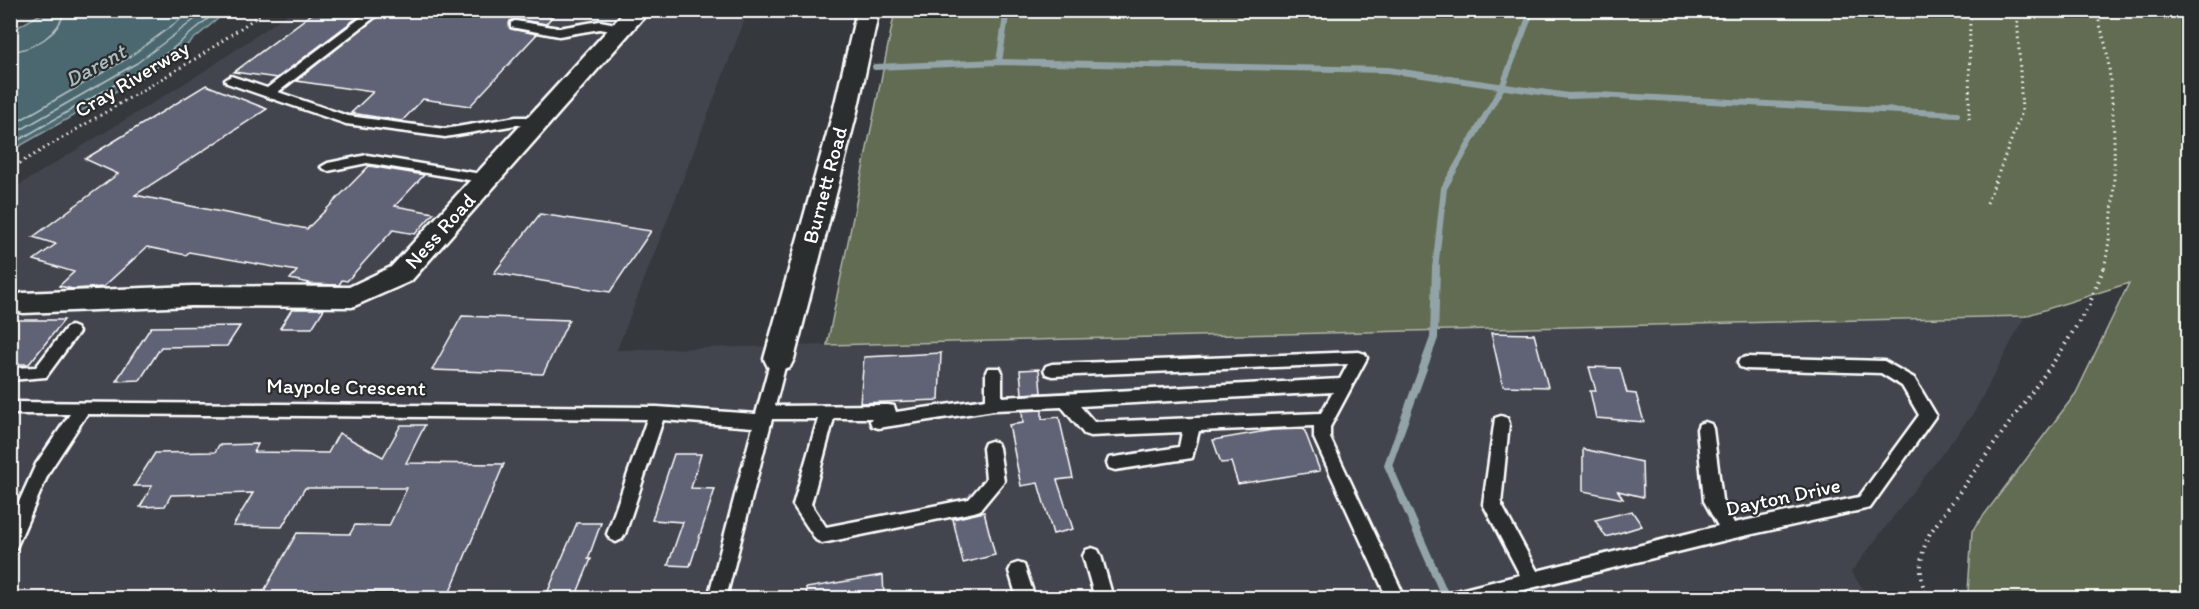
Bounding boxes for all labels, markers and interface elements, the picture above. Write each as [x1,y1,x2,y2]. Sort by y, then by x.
street label: Cray Riverway [70,35,193,122]
water label: Darent [60,37,132,93]
street label: Burnett Road [797,123,852,246]
street label: Ness Road [399,187,481,274]
street label: Maypole Crescent [266,373,426,400]
street label: Dayton Drive [1723,472,1843,521]

